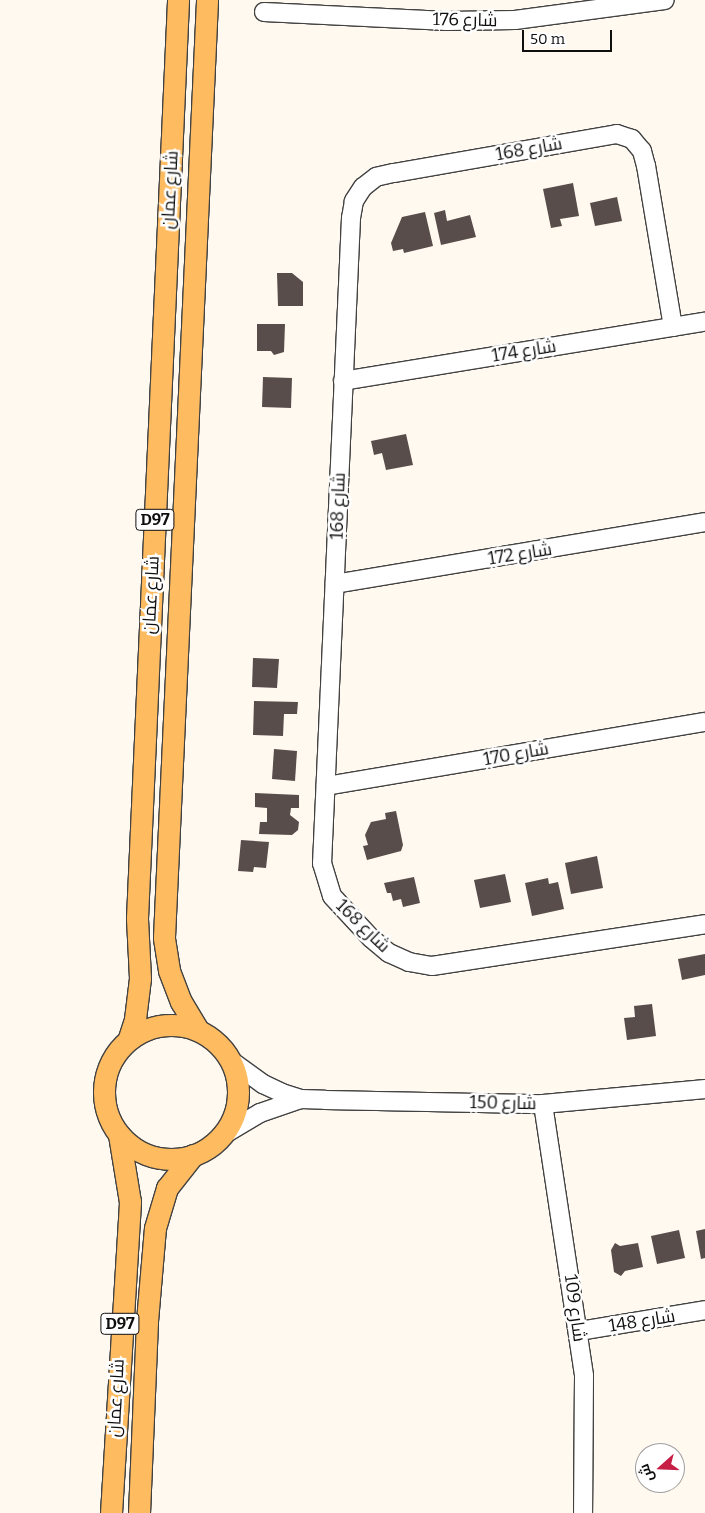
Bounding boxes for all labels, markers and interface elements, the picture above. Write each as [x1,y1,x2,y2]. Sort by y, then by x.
street label: شارع 176 [432,9,498,31]
scale bar [525,20,615,52]
text: 50 m [530,30,565,48]
street label: شارع 168 [494,133,564,165]
street label: شارع عمان [157,150,183,230]
street label: شارع 174 [490,335,558,367]
street label: شارع 168 [326,472,350,540]
road number: D97 [135,506,175,534]
street label: شارع 172 [487,538,553,570]
street label: شارع عمان [138,555,164,635]
street label: شارع 170 [482,738,550,770]
street label: شارع 168 [331,895,395,957]
street label: شارع 150 [469,1092,537,1114]
street label: شارع 109 [560,1273,590,1343]
street label: شارع 148 [607,1305,677,1337]
road number: D97 [100,1310,140,1338]
street label: شارع عمان [103,1358,129,1438]
north arrow [635,1443,685,1493]
text: ش [635,1462,657,1484]

